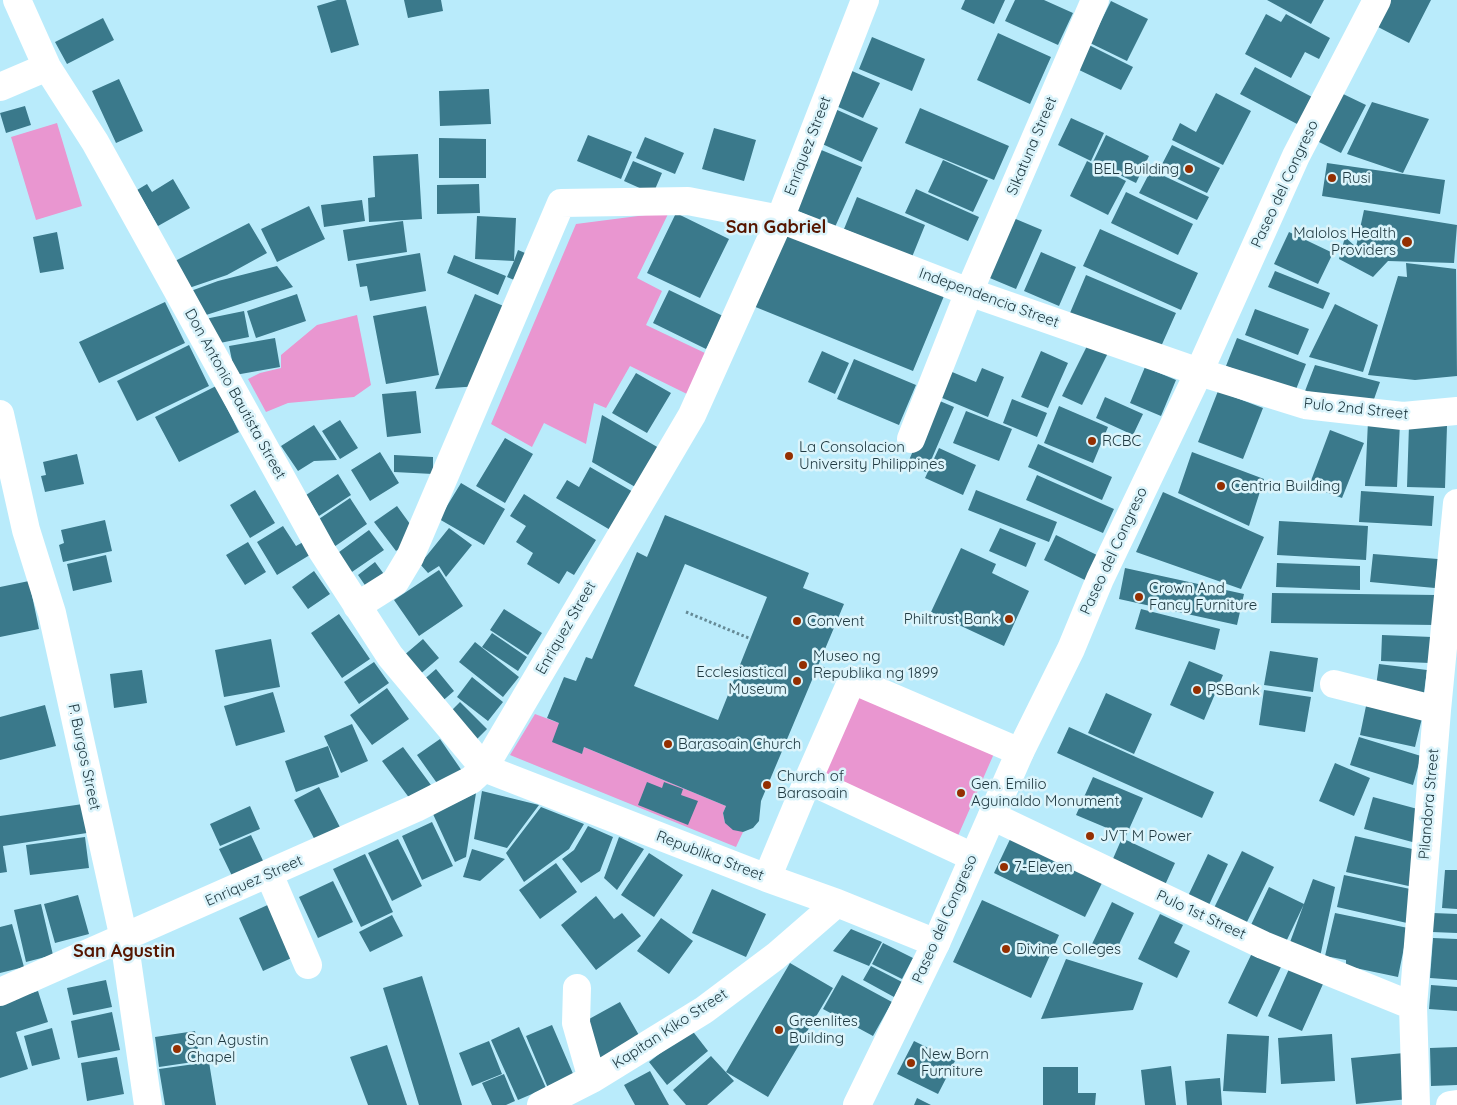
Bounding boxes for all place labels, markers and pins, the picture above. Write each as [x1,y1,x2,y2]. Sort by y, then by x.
place label: BEL Building [1094,160,1179,178]
marker: BEL Building [1183,163,1195,175]
place label: Rusi [1342,169,1371,187]
marker: Rusi [1326,172,1338,184]
place label: Malolos Health Providers [1293,224,1396,259]
marker: Malolos Health Providers [1400,235,1414,249]
place label: RCBC [1102,432,1141,450]
marker: RCBC [1086,435,1098,447]
place label: La Consolacion University Philippines [799,438,945,473]
marker: La Consolacion University Philippines [783,450,795,462]
place label: Centria Building [1231,477,1340,495]
marker: Centria Building [1215,480,1227,492]
place label: Crown And Fancy Furniture [1149,579,1257,614]
marker: Crown And Fancy Furniture [1133,591,1145,603]
place label: Philtrust Bank [904,610,999,628]
place label: Convent [807,612,865,630]
marker: Philtrust Bank [1003,613,1015,625]
marker: Convent [791,615,803,627]
place label: Museo ng Republika ng 1899 [813,647,938,682]
marker: Museo ng Republika ng 1899 [797,659,809,671]
place label: Ecclesiastical Museum [696,663,787,698]
marker: Ecclesiastical Museum [791,675,803,687]
place label: PSBank [1207,681,1260,699]
marker: PSBank [1191,684,1203,696]
place label: Barasoain Church [678,735,801,753]
marker: Barasoain Church [662,738,674,750]
place label: Church of Barasoain [777,767,848,802]
place label: Gen. Emilio Aguinaldo Monument [971,775,1120,810]
marker: Church of Barasoain [761,779,773,791]
marker: Gen. Emilio Aguinaldo Monument [955,787,967,799]
place label: JVT M Power [1100,827,1192,845]
marker: JVT M Power [1084,830,1096,842]
place label: 7-Eleven [1014,858,1073,876]
marker: 7-Eleven [998,861,1010,873]
place label: Divine Colleges [1016,940,1121,958]
marker: Divine Colleges [1000,943,1012,955]
place label: Greenlites Building [789,1012,858,1047]
marker: Greenlites Building [773,1024,785,1036]
place label: San Agustin Chapel [187,1031,269,1066]
marker: San Agustin Chapel [171,1043,183,1055]
place label: New Born Furniture [921,1045,989,1080]
marker: New Born Furniture [905,1057,917,1069]

